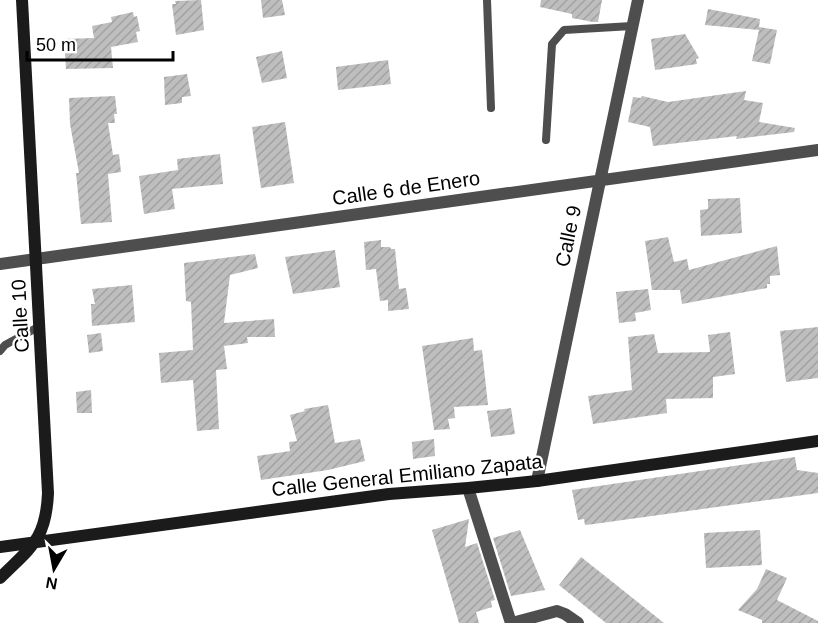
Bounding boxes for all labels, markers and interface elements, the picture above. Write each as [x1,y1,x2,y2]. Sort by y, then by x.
scale bar [27,24,172,62]
text: 50 m [36,35,76,55]
street label: Calle 6 de Enero [331,167,481,209]
street label: Calle 9 [551,203,585,269]
street label: Calle 10 [7,279,33,353]
street label: Calle General Emiliano Zapata [270,450,544,500]
north arrow [24,539,84,599]
text: N [44,574,59,593]

